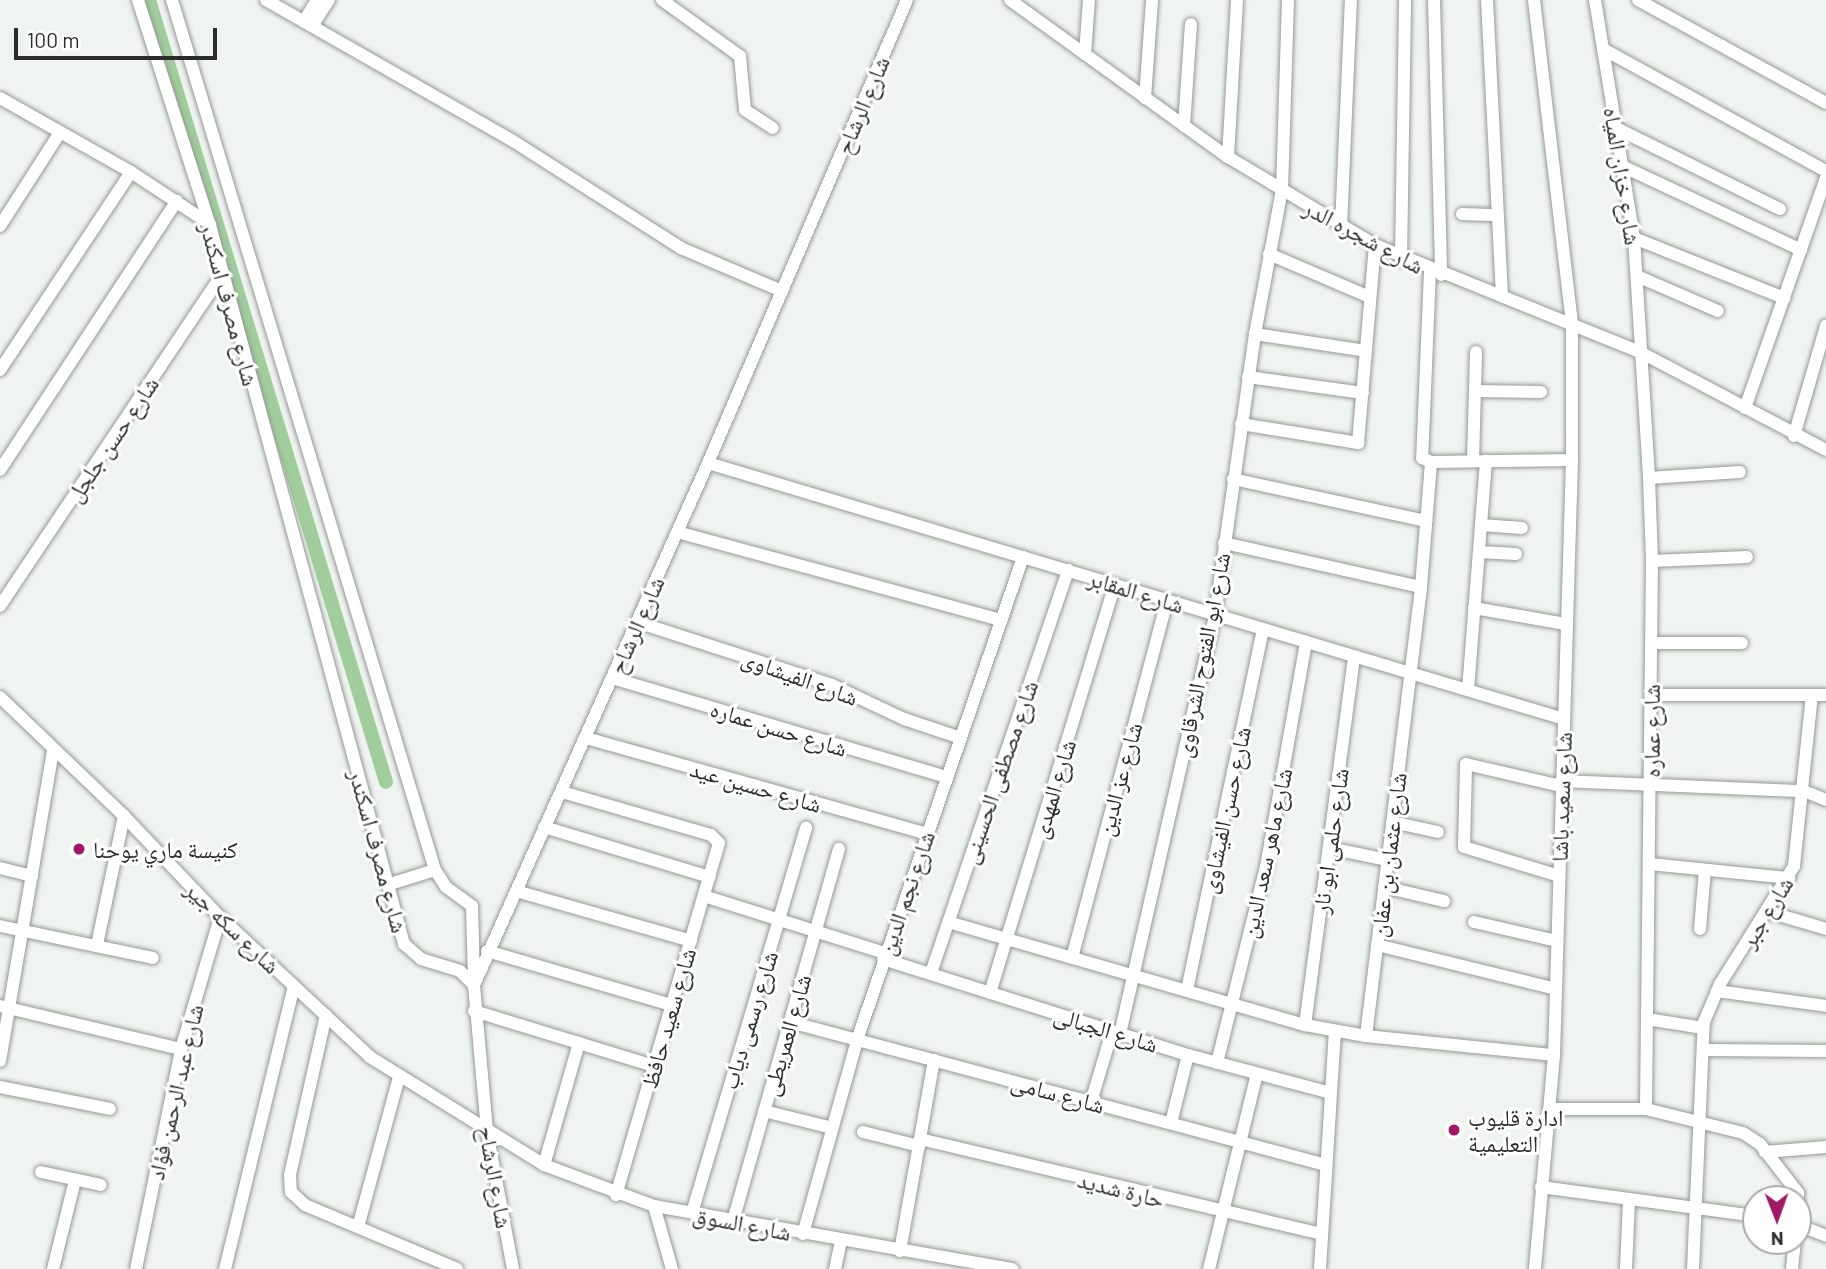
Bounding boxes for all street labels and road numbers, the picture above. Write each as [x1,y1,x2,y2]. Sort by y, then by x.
street label: شارع الرشاح [829,52,895,158]
street label: شارع خزان المياه [1598,105,1648,247]
street label: شارع شجره الدر [1299,193,1429,279]
street label: شارع مصرف اسكندر [195,219,265,389]
street label: شارع حسن جلجل [60,371,164,507]
street label: شارع ابو الفتوح الشرقاوى [1169,550,1235,760]
street label: شارع المقابر [1085,563,1187,619]
street label: شارع الرشاح [602,572,670,678]
street label: شارع الفيشاوى [738,643,862,711]
street label: شارع مصطفى الحسينى [955,677,1043,867]
street label: شارع عماره [1637,684,1665,778]
street label: شارع حسن عماره [707,694,851,762]
street label: شارع عز الدين [1091,719,1147,839]
street label: شارع حسن الفيشاوى [1194,724,1256,896]
street label: شارع سعيد باشا [1545,732,1577,862]
street label: شارع المهدى [1025,736,1081,842]
street label: شارع حسين عيد [687,754,825,818]
street label: شارع مصرف اسكندر [344,766,414,936]
street label: شارع ماهر سعد الدين [1235,766,1297,940]
street label: شارع حلمى ابو نار [1306,766,1354,916]
street label: شارع عثمان بن عفان [1364,771,1412,939]
street label: شارع نجم الدين [872,827,940,959]
street label: شارع جبر [1733,871,1799,953]
street label: شارع سكه جير [180,875,286,979]
street label: شارع سعيد حافظ [635,945,701,1091]
street label: شارع رسمى دياب [715,947,783,1093]
street label: شارع العمريطى [755,971,817,1099]
street label: شارع الجبالى [1051,1000,1161,1058]
street label: شارع عبد الرحمن فؤاد [141,1001,209,1183]
street label: شارع سامى [1008,1067,1108,1119]
street label: شارع الرشاح [473,1124,519,1230]
street label: حارة شديد [1075,1165,1167,1213]
street label: شارع السوق [690,1200,794,1246]

